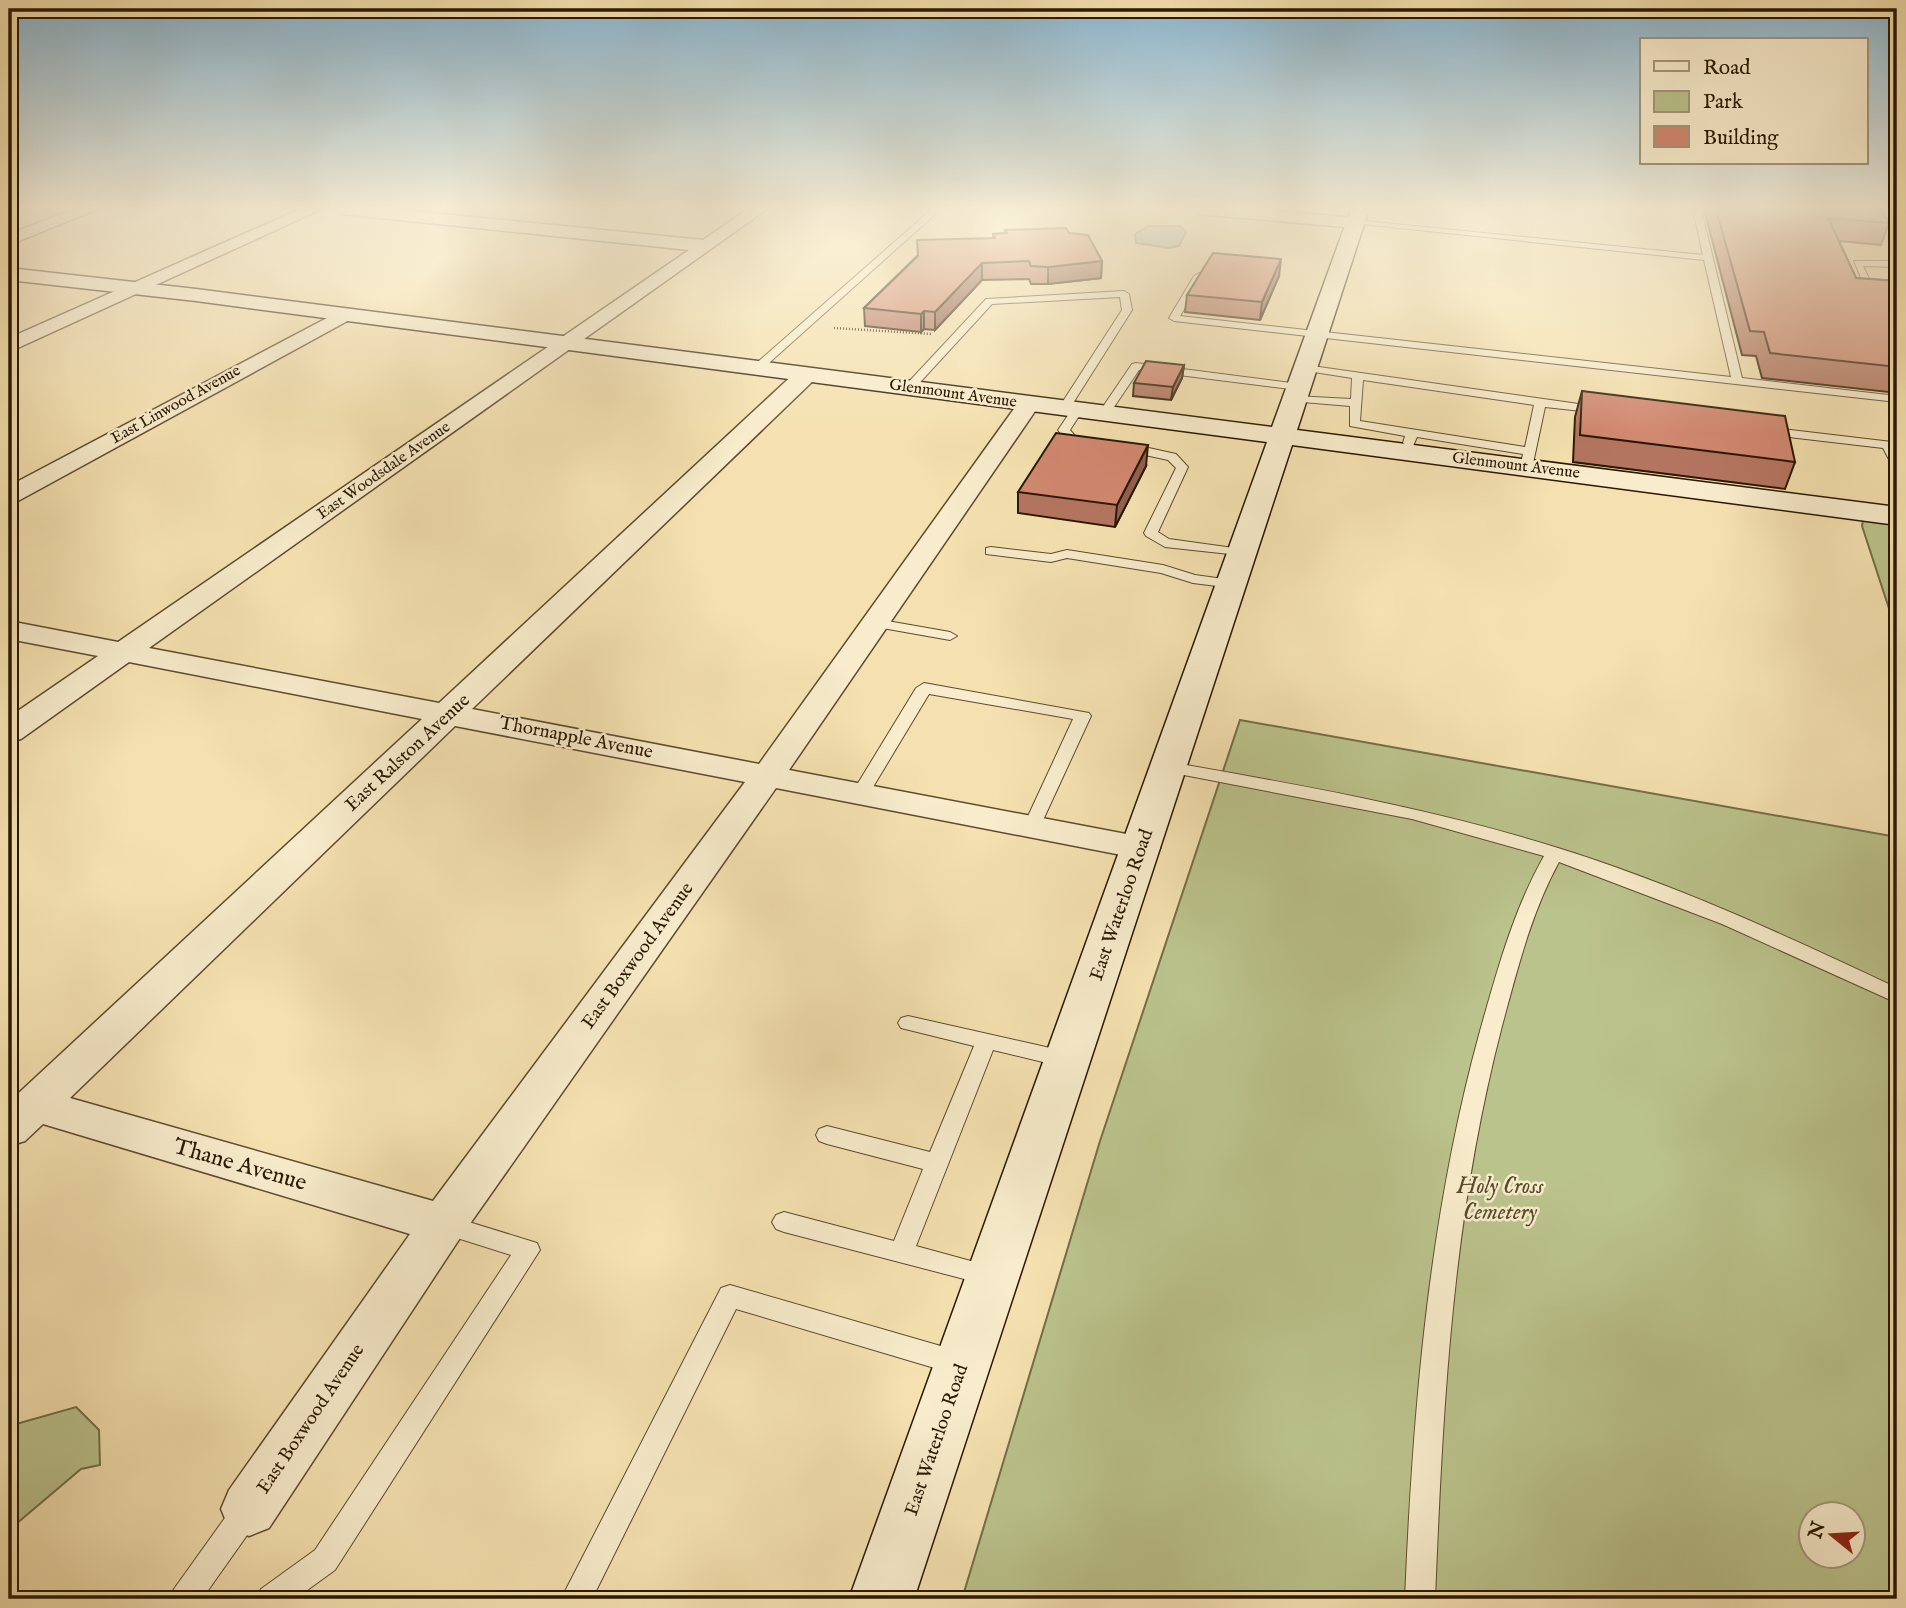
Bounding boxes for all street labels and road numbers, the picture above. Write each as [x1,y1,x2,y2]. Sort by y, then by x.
street label: East Linwood Avenue [108,361,244,449]
street label: Glenmount Avenue [888,375,1018,413]
street label: East Woodsdale Avenue [314,418,454,524]
street label: Glenmount Avenue [1451,448,1581,484]
street label: East Ralston Avenue [341,689,476,817]
street label: Thornapple Avenue [497,711,655,765]
street label: East Waterloo Road [1085,825,1159,984]
street label: East Boxwood Avenue [577,878,700,1034]
street label: Thane Avenue [170,1132,310,1198]
street label: East Boxwood Avenue [252,1339,370,1499]
street label: East Waterloo Road [900,1360,974,1519]

